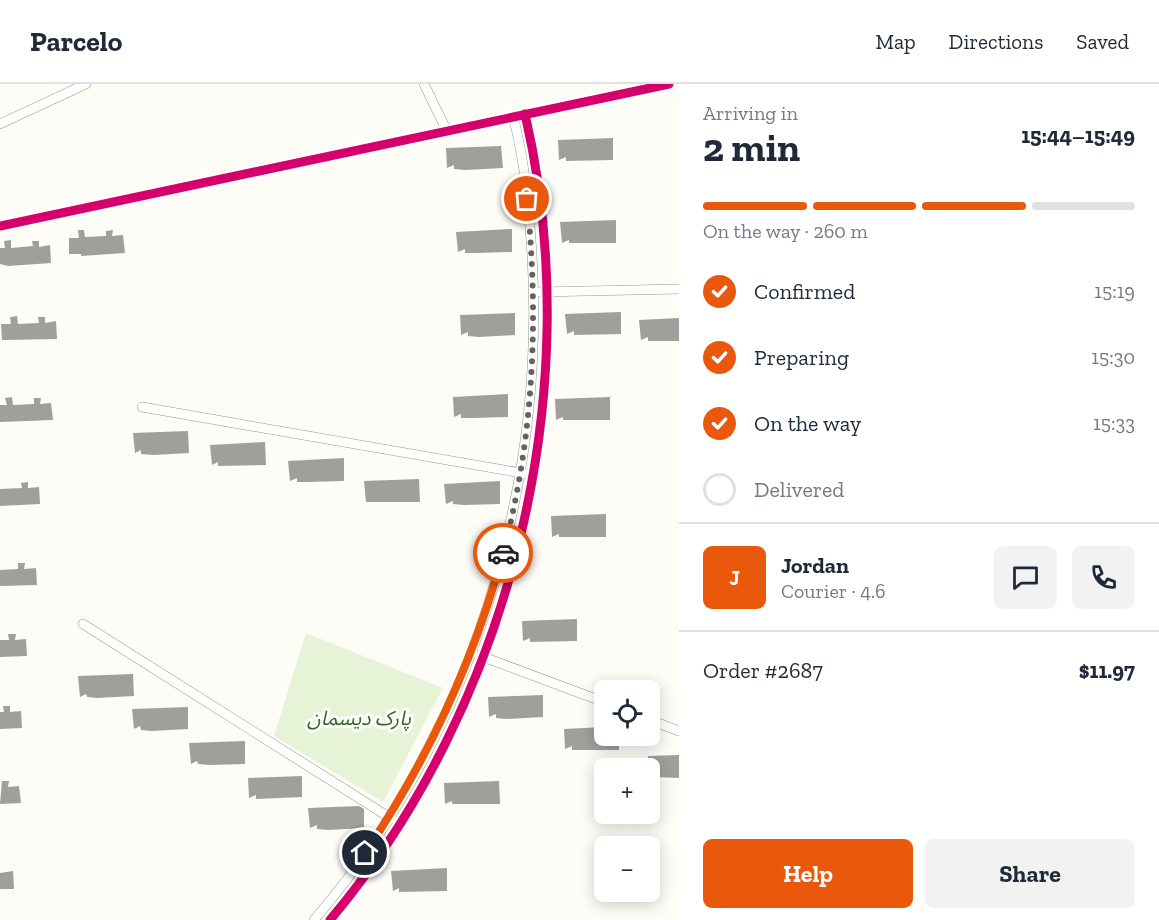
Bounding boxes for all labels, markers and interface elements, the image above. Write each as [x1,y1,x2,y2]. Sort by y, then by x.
text: Parcelo [30,25,122,58]
text: Map [876,29,916,54]
text: Directions [949,29,1043,54]
text: Saved [1076,29,1129,54]
text: Arriving in [703,101,798,125]
text: 15:44–15:49 [1021,122,1135,149]
text: 2 min [703,124,800,171]
pin [501,173,552,224]
icon: bag [510,182,543,215]
text: On the way · 260 m [703,219,868,243]
icon: check [703,275,736,308]
text: Confirmed [754,278,855,305]
text: 15:19 [1094,279,1135,303]
icon: check [703,341,736,374]
text: Preparing [754,344,849,371]
text: 15:30 [1091,345,1135,369]
icon: check [703,407,736,440]
text: On the way [754,410,861,437]
text: 15:33 [1093,411,1135,435]
text: Delivered [754,476,844,503]
courier [473,523,533,583]
icon: car [487,537,520,570]
button: chat [994,546,1057,609]
button: phone [1072,546,1135,609]
text: Jordan [781,552,849,579]
text: J [729,564,740,591]
text: Courier · 4.6 [781,579,886,603]
text: Order #2687 [703,657,823,684]
text: $11.97 [1079,657,1135,684]
map controls [594,680,660,902]
button: locate [594,680,660,746]
park label: پارک دیسمان [307,706,411,731]
button: + [594,758,660,824]
pin [339,827,390,878]
icon: home [348,836,381,869]
button: − [594,836,660,902]
button: Help [703,839,913,908]
button: Share [925,839,1135,908]

